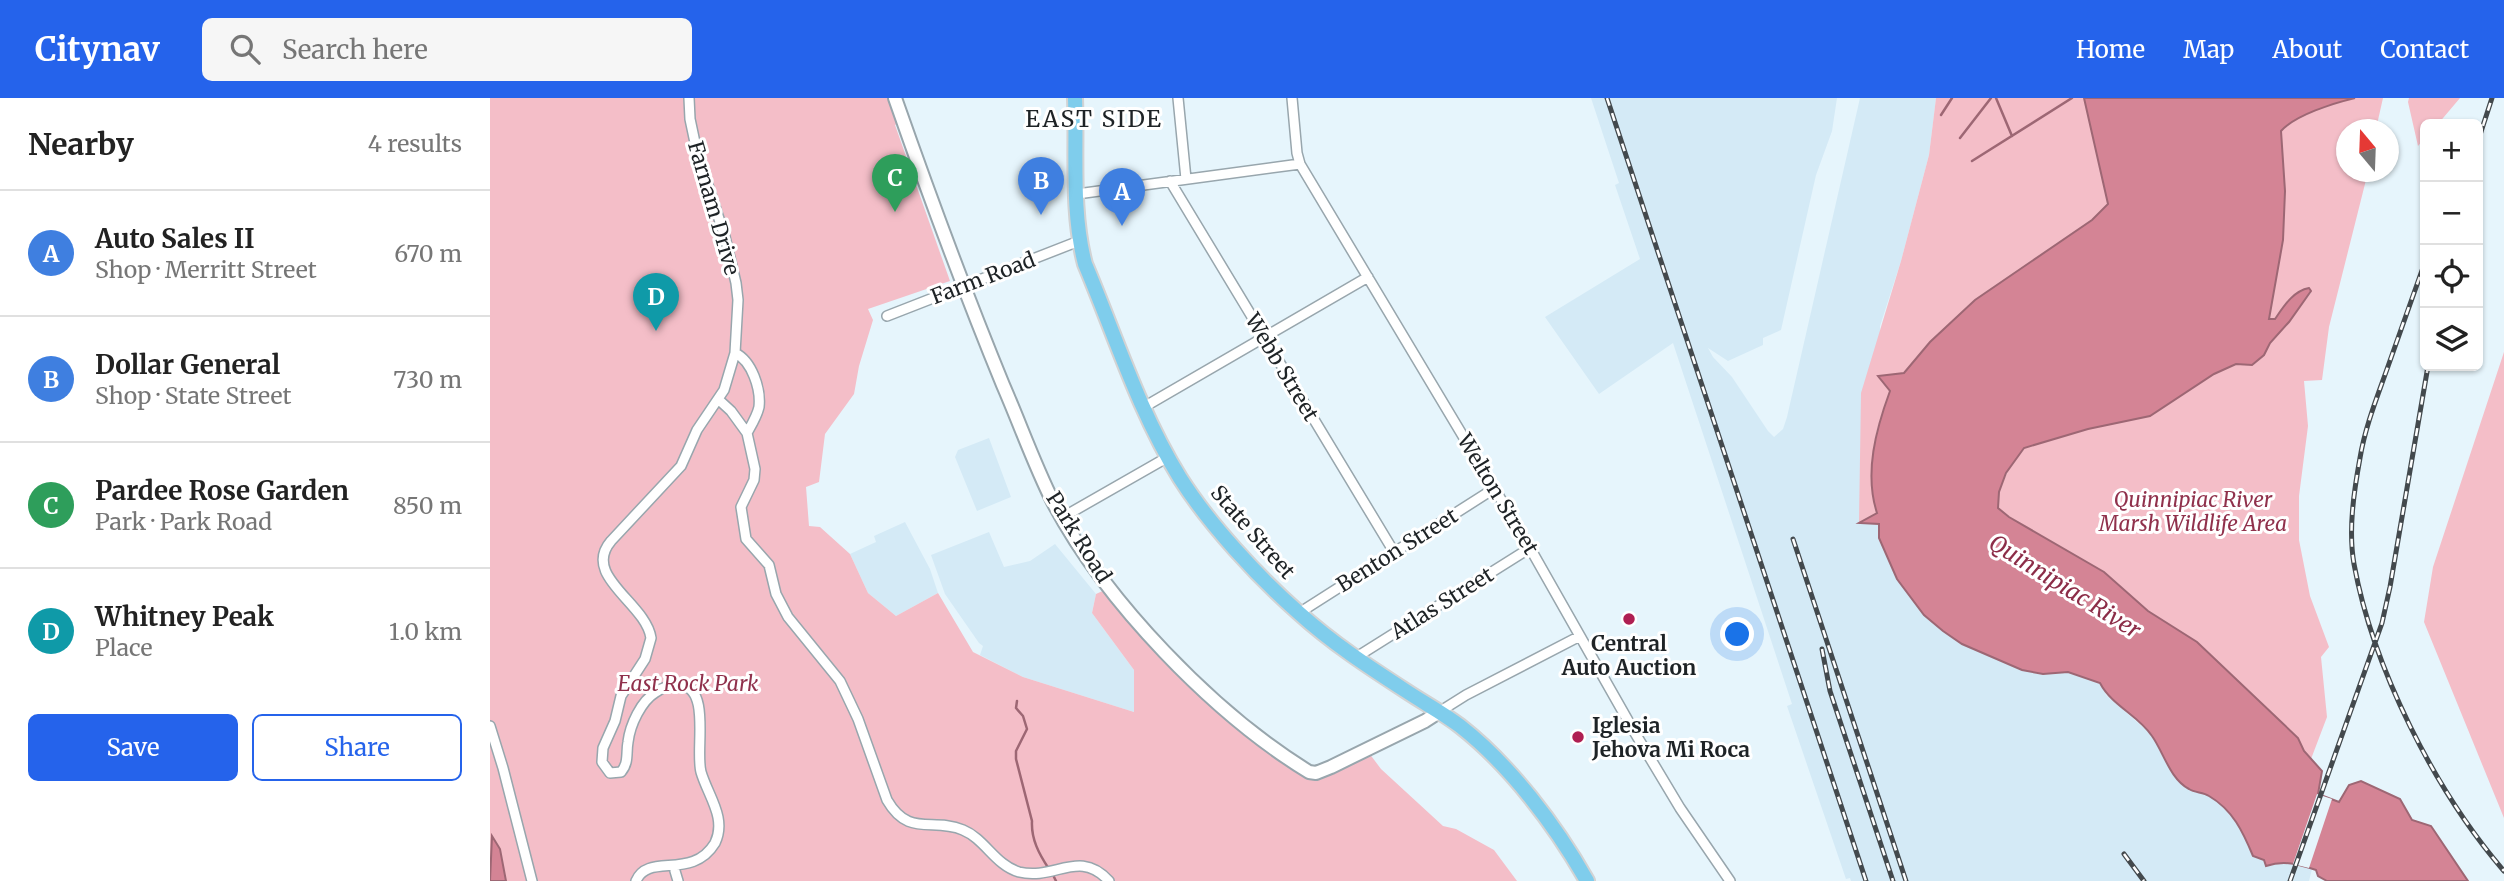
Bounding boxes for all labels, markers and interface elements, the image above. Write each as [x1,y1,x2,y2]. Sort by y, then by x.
search box [202,18,692,81]
text: Citynav [35,29,160,70]
icon: search [226,30,264,68]
text: Search here [282,33,428,66]
text: Home [2076,34,2145,65]
text: Map [2183,34,2234,65]
text: About [2272,34,2342,65]
text: Contact [2380,34,2469,65]
district label: EAST SIDE [1025,104,1163,133]
north arrow [2336,119,2399,182]
map controls [2420,119,2483,371]
button: + [2420,119,2483,182]
text: Nearby [28,125,134,163]
text: 4 results [368,129,462,158]
street label: Farnam Drive [682,138,746,278]
pin: C [872,154,918,212]
pin: B [1018,157,1064,215]
pin: A [1099,168,1145,226]
button: − [2420,182,2483,245]
text: Auto Sales II [95,222,255,255]
text: A [43,239,59,268]
text: 670 m [394,239,462,268]
button: locate [2420,245,2483,308]
street label: Farm Road [927,246,1039,310]
text: Shop · Merritt Street [95,255,317,284]
pin: D [633,273,679,331]
street label: Webb Street [1239,307,1325,426]
button: layers [2420,308,2483,371]
text: Dollar General [95,348,280,381]
text: B [43,365,59,394]
text: 730 m [393,365,462,394]
text: Shop · State Street [95,381,291,410]
street label: Welton Street [1451,428,1545,559]
text: Pardee Rose Garden [95,474,349,507]
street label: State Street [1205,480,1301,584]
street label: Park Road [1040,486,1118,588]
park label: Quinnipiac River Marsh Wildlife Area [2098,486,2287,537]
text: C [43,491,59,520]
text: 850 m [393,491,462,520]
street label: Benton Street [1331,502,1463,598]
text: Park · Park Road [95,507,272,536]
water label: Quinnipiac River [1984,528,2147,645]
street label: Atlas Street [1385,561,1498,646]
text: Whitney Peak [95,600,274,633]
marker: Central Auto Auction [1621,611,1637,627]
text: D [42,617,60,646]
text: 1.0 km [389,617,462,646]
your location [1720,617,1754,651]
place label: Central Auto Auction [1561,630,1696,681]
text: Place [95,633,152,662]
park label: East Rock Park [618,670,759,697]
place label: Iglesia Jehova Mi Roca [1591,712,1750,763]
button: Save [28,714,238,781]
button: Share [252,714,462,781]
marker: Iglesia Jehova Mi Roca [1570,729,1586,745]

